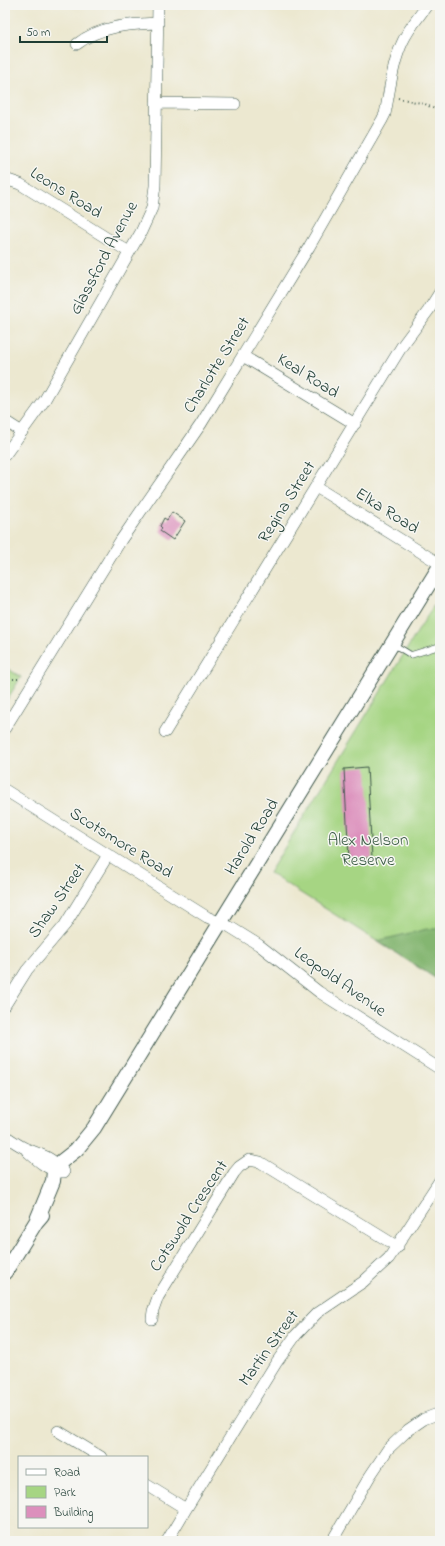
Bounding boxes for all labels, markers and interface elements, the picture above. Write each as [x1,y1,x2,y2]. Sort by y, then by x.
scale bar [20,18,107,44]
text: 50 m [26,24,50,42]
street label: Leons Road [25,161,107,225]
street label: Glassford Avenue [63,196,145,319]
street label: Charlotte Street [177,312,257,418]
street label: Keal Road [272,347,344,405]
street label: Regina Street [252,456,324,549]
street label: Elka Road [350,482,424,541]
street label: Harold Road [219,793,286,880]
street label: Scotsmore Road [64,801,178,885]
park label: Alex Nelson Reserve [328,828,408,873]
street label: Shaw Street [22,858,92,944]
street label: Leopold Avenue [289,941,392,1023]
street label: Cotswold Crescent [143,1155,235,1277]
street label: Martin Street [233,1304,305,1391]
legend [18,1456,148,1528]
text: Road [54,1464,80,1482]
text: Park [54,1484,76,1502]
text: Building [53,1504,93,1523]

